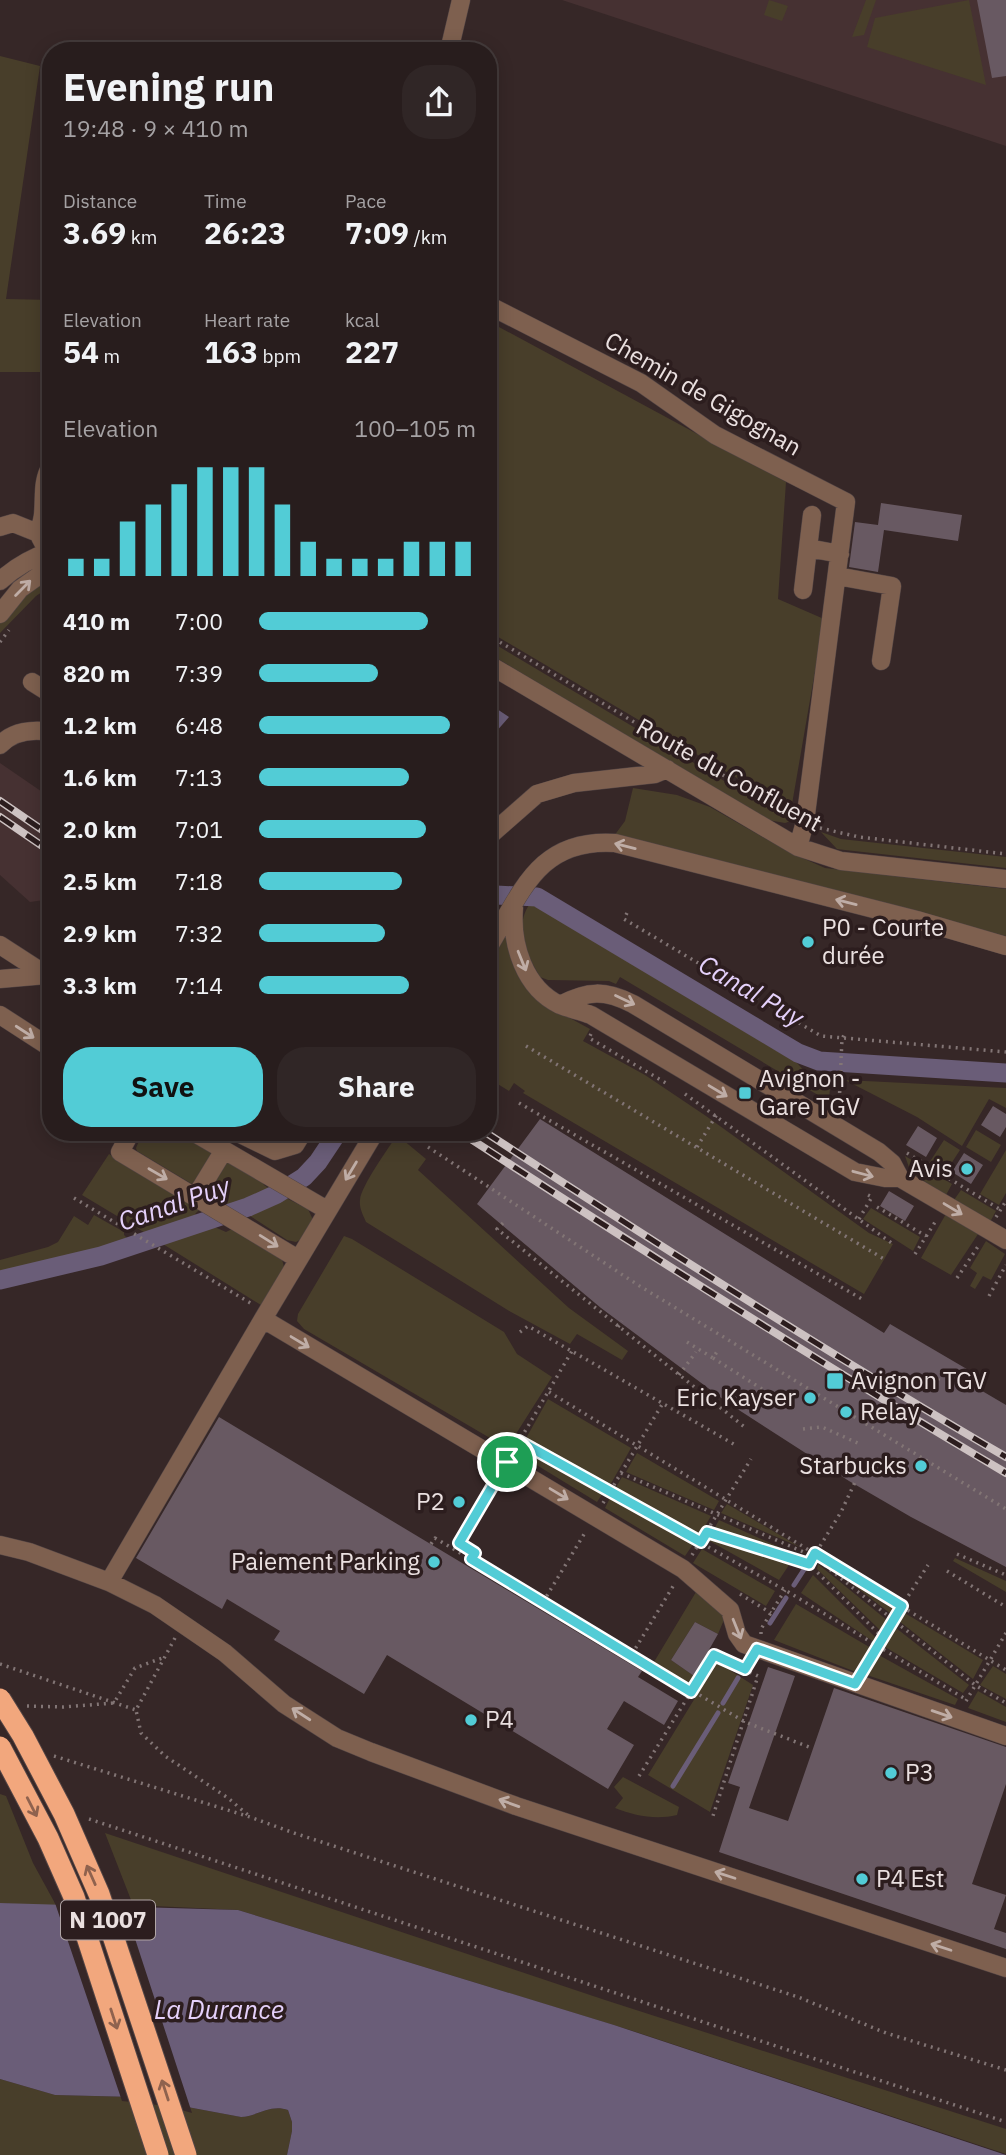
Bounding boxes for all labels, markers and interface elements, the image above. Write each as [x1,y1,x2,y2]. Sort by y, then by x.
text: Evening run [63,62,274,111]
button: share [402,65,476,139]
text: 19:48 · 9 × 410 m [63,113,249,143]
text: Distance [63,189,137,213]
text: Time [204,189,247,213]
text: Pace [345,189,386,213]
text: 3.69 [63,213,126,252]
text: 26:23 [204,213,286,252]
text: 7:09 [345,213,409,252]
text: km [126,225,157,249]
text: /km [409,225,447,249]
text: Elevation [63,308,142,332]
text: Heart rate [204,308,290,332]
text: kcal [345,308,380,332]
street label: Chemin de Gigognan [599,324,808,463]
text: 54 [63,332,99,371]
text: 163 [204,332,258,371]
text: 227 [345,332,399,371]
text: m [99,344,120,368]
text: bpm [258,344,301,368]
text: Elevation [63,413,158,443]
text: 100–105 m [354,413,476,443]
one-way arrow [14,579,31,596]
text: 410 m [63,606,130,636]
text: 7:00 [175,606,223,636]
text: 820 m [63,658,130,688]
text: 7:39 [175,658,223,688]
text: 1.2 km [63,710,137,740]
text: 6:48 [175,710,223,740]
street label: Route du Confluent [631,710,828,838]
text: 1.6 km [63,762,137,792]
text: 7:13 [175,762,223,792]
text: 2.0 km [63,814,137,844]
text: 7:01 [175,814,223,844]
one-way arrow [614,839,637,852]
text: 2.5 km [63,866,137,896]
text: 7:18 [175,866,223,896]
one-way arrow [835,895,858,908]
place label: P0 - Courte durée [822,911,944,971]
text: 2.9 km [63,918,137,948]
text: 7:32 [175,918,223,948]
marker: P0 - Courte durée [800,934,816,950]
water label: Canal Puy [693,946,811,1034]
one-way arrow [517,950,530,972]
text: 3.3 km [63,970,137,1000]
text: 7:14 [175,970,223,1000]
one-way arrow [614,994,635,1007]
one-way arrow [15,1025,34,1039]
button: Save [63,1047,263,1127]
button: Share [277,1047,476,1127]
place label: Avignon - Gare TGV [759,1062,861,1122]
one-way arrow [707,1084,727,1098]
marker: Avignon - Gare TGV [737,1085,753,1101]
place label: Avis [909,1152,953,1184]
one-way arrow [344,1161,358,1181]
marker: Avis [959,1161,975,1177]
one-way arrow [147,1167,167,1181]
water label: Canal Puy [113,1168,235,1238]
one-way arrow [852,1168,874,1181]
one-way arrow [942,1203,963,1216]
one-way arrow [258,1234,278,1248]
one-way arrow [289,1335,309,1349]
place label: Avignon TGV [851,1364,987,1396]
marker: Avignon TGV [825,1371,845,1391]
place label: Eric Kayser [676,1381,796,1413]
marker: Eric Kayser [802,1390,818,1406]
place label: Relay [860,1395,919,1427]
marker: Relay [838,1404,854,1420]
pin [477,1432,537,1492]
icon: arrive [488,1443,526,1481]
place label: Starbucks [799,1449,907,1481]
marker: Starbucks [913,1458,929,1474]
place label: P2 [416,1485,445,1517]
one-way arrow [549,1487,569,1501]
marker: P2 [451,1494,467,1510]
place label: Paiement Parking [231,1545,420,1577]
marker: Paiement Parking [426,1554,442,1570]
one-way arrow [731,1617,744,1639]
place label: P4 [485,1703,514,1735]
one-way arrow [291,1707,311,1721]
one-way arrow [931,1709,953,1721]
marker: P4 [463,1712,479,1728]
place label: P3 [905,1756,934,1788]
marker: P3 [883,1765,899,1781]
one-way arrow [26,1796,39,1817]
one-way arrow [499,1796,521,1808]
place label: P4 Est [876,1862,945,1894]
one-way arrow [84,1865,97,1886]
one-way arrow [714,1868,736,1881]
marker: P4 Est [854,1871,870,1887]
road number: N 1007 [61,1900,155,1940]
one-way arrow [930,1940,952,1953]
water label: La Durance [154,1992,284,2026]
one-way arrow [108,2008,121,2030]
one-way arrow [157,2079,170,2101]

